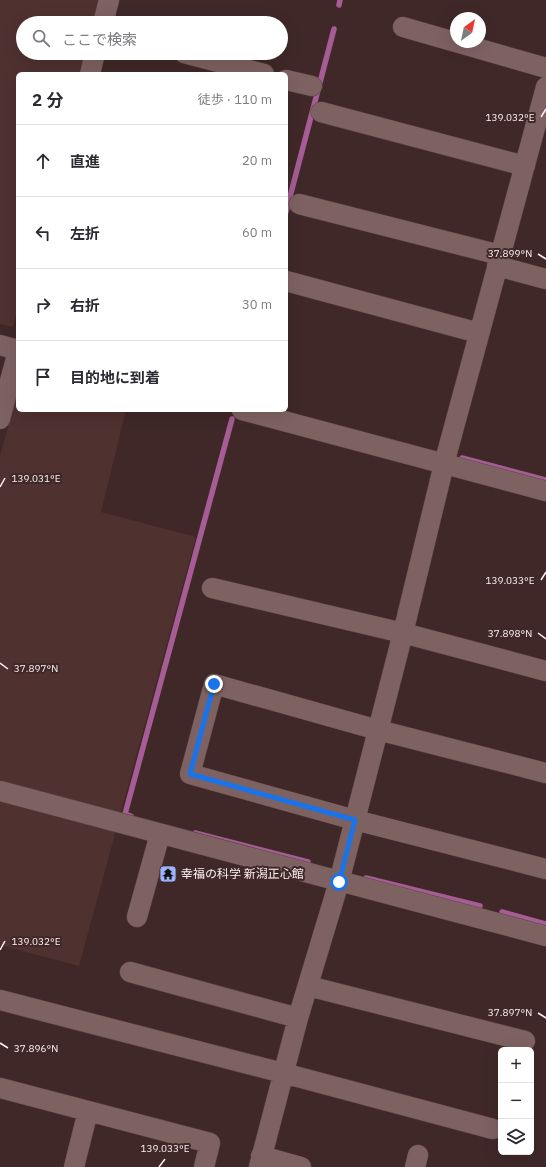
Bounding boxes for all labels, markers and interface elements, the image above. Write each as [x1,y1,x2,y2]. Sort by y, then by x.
north arrow [450,12,486,48]
search box [16,16,288,60]
icon: search [30,27,52,49]
text: ここで検索 [62,30,137,49]
text: 2 分 [32,89,63,111]
text: 徒歩 · 110 m [198,91,272,108]
text: 139.032°E [485,111,535,124]
icon: ahead [32,150,54,172]
text: 直進 [70,152,100,171]
text: 20 m [242,152,272,169]
icon: left [32,222,54,244]
text: 左折 [70,224,100,243]
text: 60 m [242,224,272,241]
text: 37.899°N [488,247,532,260]
icon: right [32,294,54,316]
text: 右折 [70,296,100,315]
text: 30 m [242,296,272,313]
icon: arrive [32,366,54,388]
text: 目的地に到着 [70,368,160,387]
text: 139.031°E [11,472,61,485]
text: 139.033°E [485,574,535,587]
text: 37.898°N [488,627,532,640]
text: 37.897°N [14,662,58,675]
route end [205,675,223,693]
temple icon: 幸福の科学 新潟正心館 [158,864,178,884]
place label: 幸福の科学 新潟正心館 [181,866,304,881]
route start [330,873,348,891]
text: 139.032°E [11,935,61,948]
text: 37.897°N [488,1006,532,1019]
text: 37.896°N [14,1042,58,1055]
map controls [498,1047,534,1155]
button: + [498,1047,534,1083]
button: − [498,1083,534,1119]
button: layers [498,1119,534,1155]
text: 139.033°E [140,1142,190,1155]

